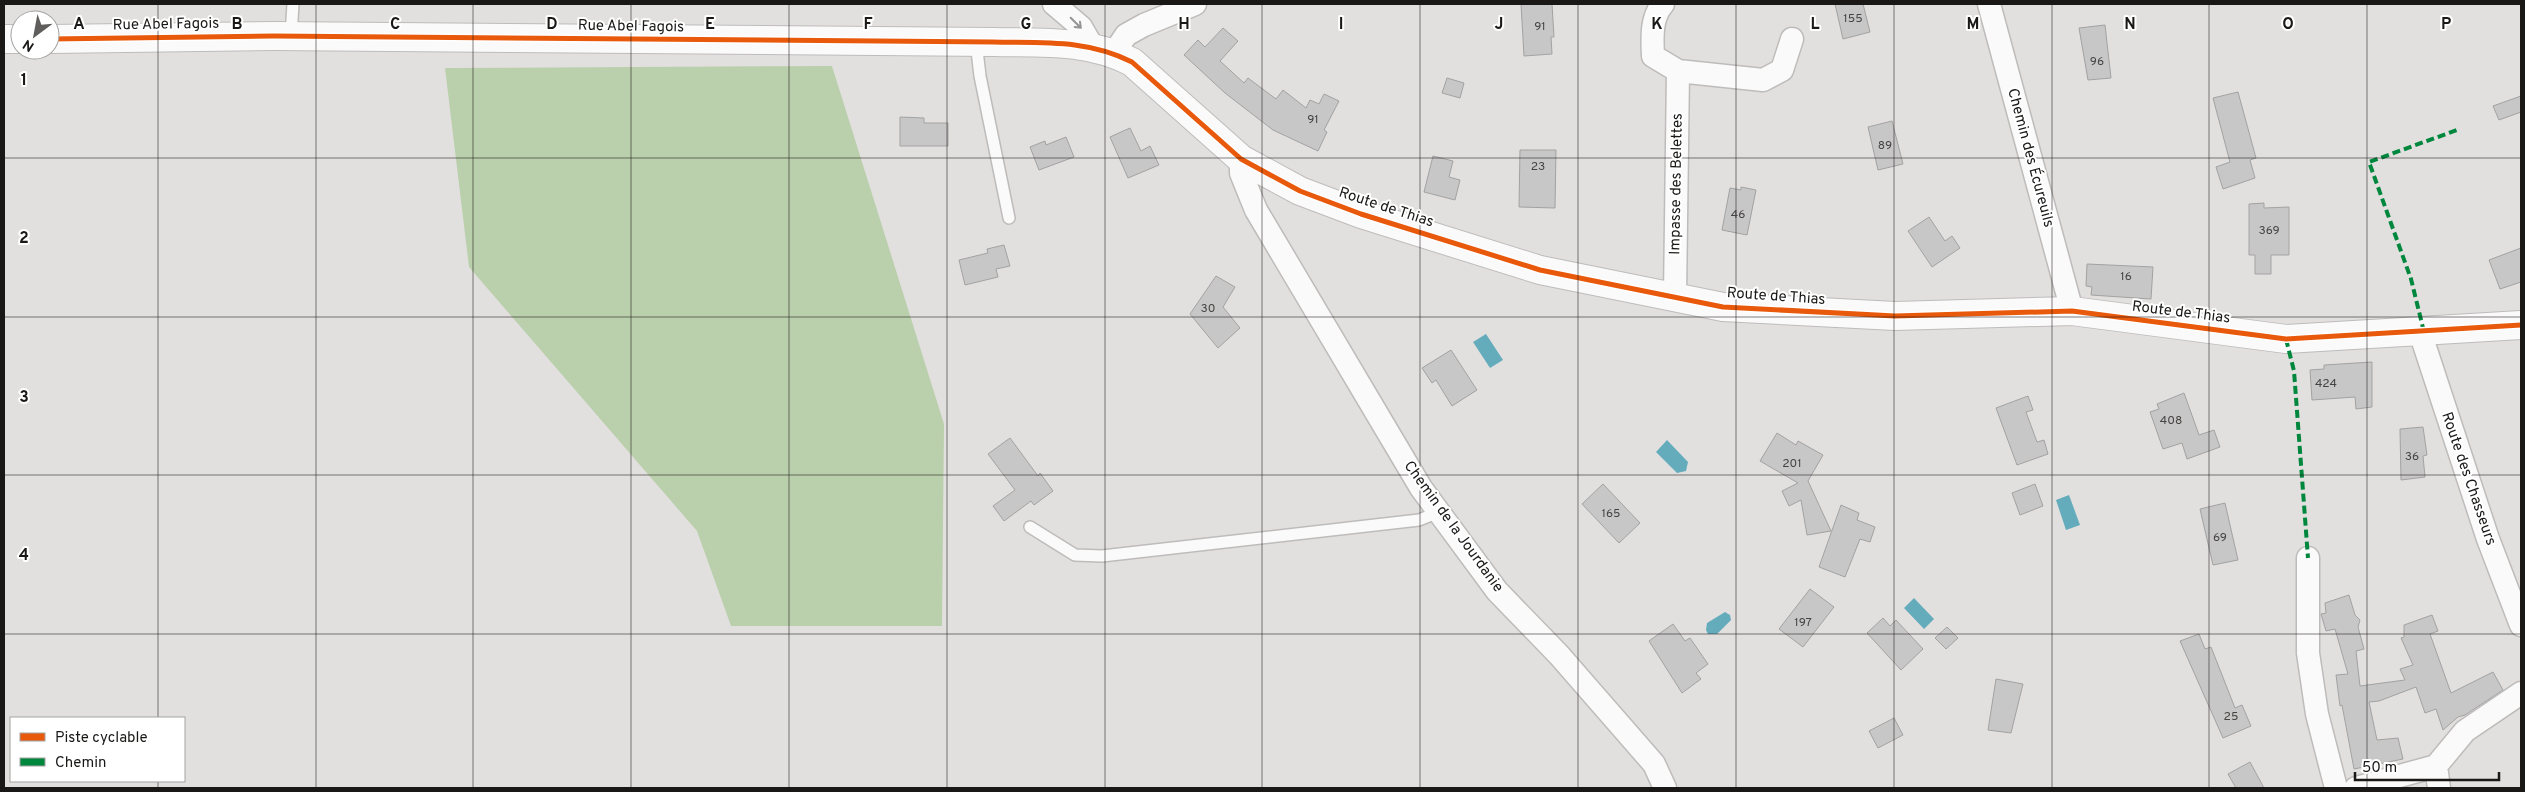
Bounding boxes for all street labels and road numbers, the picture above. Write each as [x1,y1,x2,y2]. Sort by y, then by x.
street label: Rue Abel Fagois [113,15,219,35]
street label: Rue Abel Fagois [578,17,684,37]
street label: Chemin des Écureuils [2002,86,2059,230]
street label: Impasse des Belettes [1666,113,1688,255]
street label: Route de Thias [1336,184,1436,232]
street label: Route de Thias [1726,284,1826,310]
street label: Route de Thias [2131,298,2231,328]
street label: Route des Chasseurs [2436,410,2500,548]
street label: Chemin de la Jourdanie [1399,458,1507,596]

